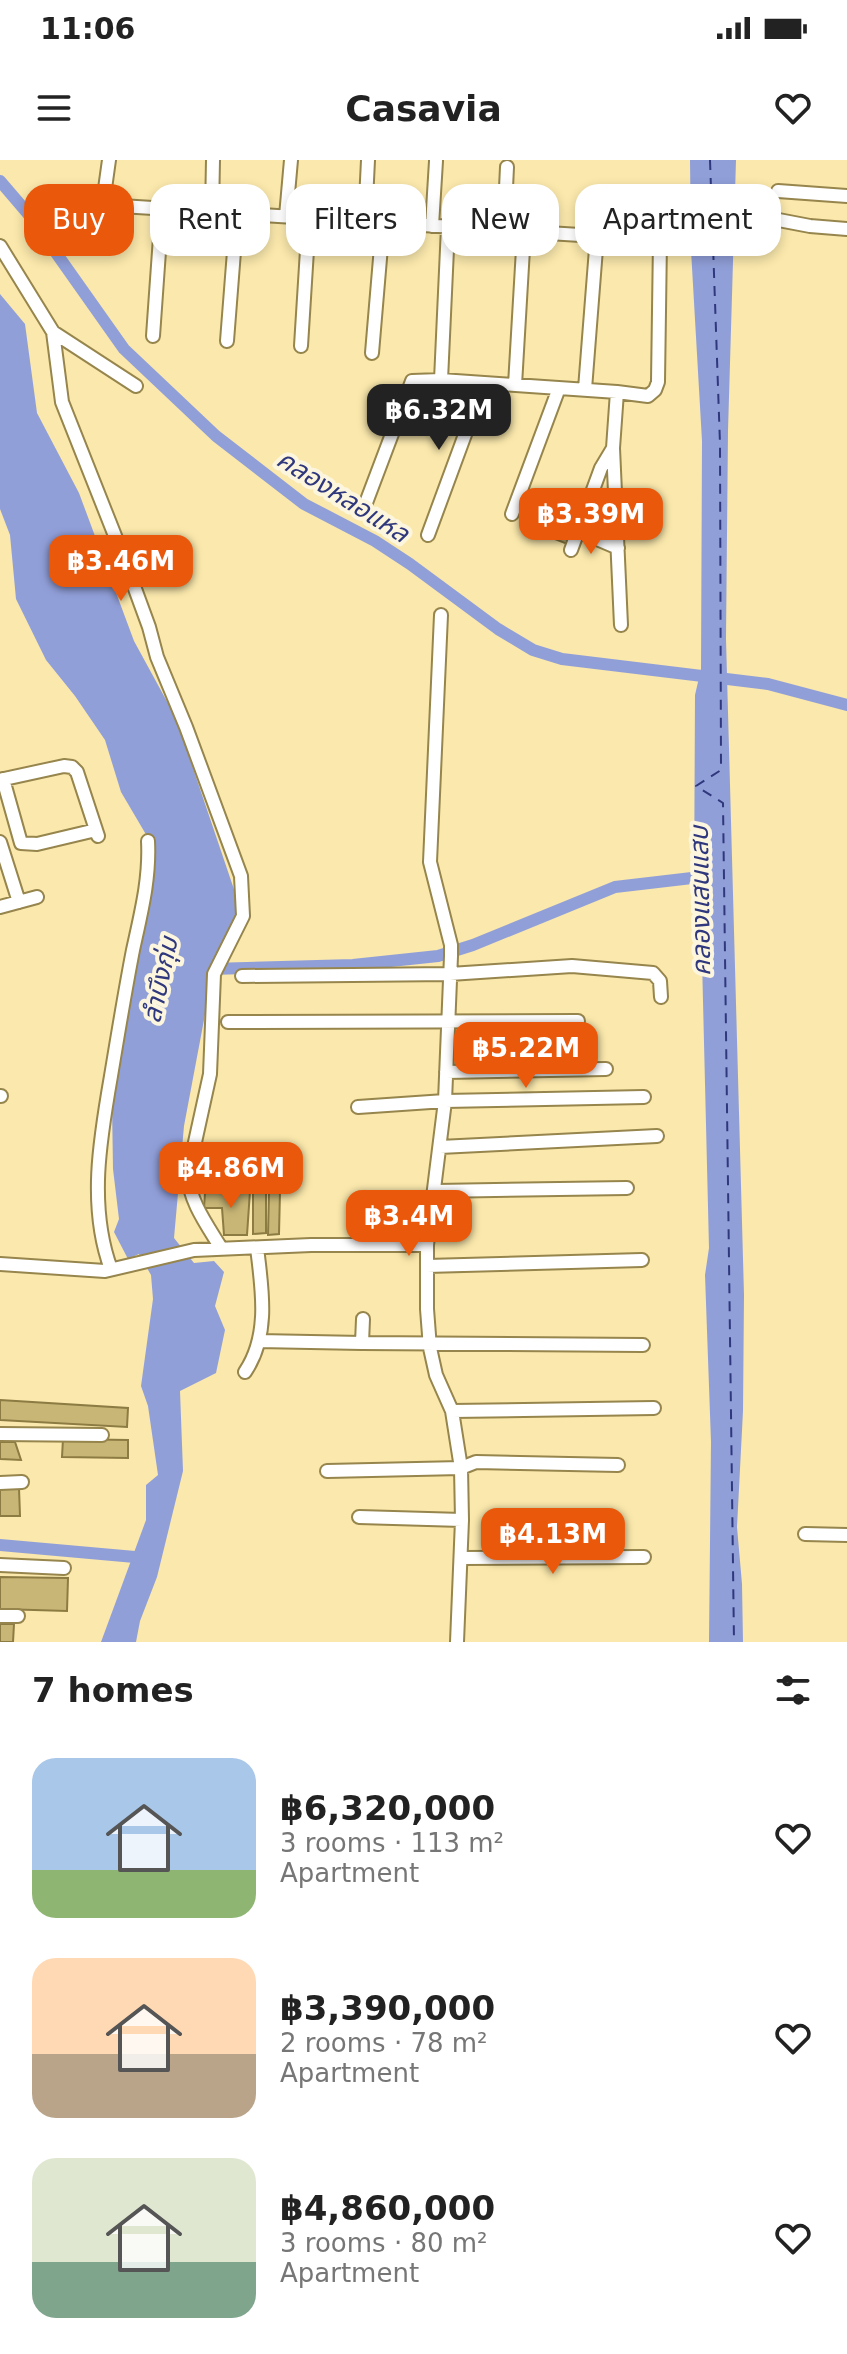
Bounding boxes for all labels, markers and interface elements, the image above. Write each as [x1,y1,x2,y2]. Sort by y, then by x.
text: 11:06 [40,11,136,46]
icon: menu [32,86,76,130]
icon: heart [771,86,815,130]
text: Casavia [345,88,502,129]
chip: Buy [24,184,134,256]
chip: Rent [150,184,270,256]
chip: Filters [286,184,426,256]
chip: New [442,184,559,256]
chip: Apartment [575,184,781,256]
pin: ฿6.32M [374,384,504,452]
text: ฿6.32M [385,395,493,425]
water label: คลองหลอแหล [272,444,415,549]
pin: ฿3.39M [526,488,656,556]
text: ฿3.39M [537,499,645,529]
pin: ฿3.46M [56,535,186,603]
text: ฿3.46M [67,546,175,576]
water label: คลองแสนแสบ [684,823,716,976]
water label: ลำบึงกุ่ม [136,933,185,1026]
pin: ฿5.22M [461,1022,591,1090]
text: ฿5.22M [472,1033,580,1063]
pin: ฿4.86M [166,1142,296,1210]
text: ฿4.86M [177,1153,285,1183]
pin: ฿3.4M [353,1190,465,1258]
text: ฿3.4M [364,1201,454,1231]
pin: ฿4.13M [488,1508,618,1576]
text: ฿4.13M [499,1519,607,1549]
icon: filters [771,1668,815,1712]
text: 7 homes [32,1670,194,1710]
text: ฿6,320,000 [280,1788,495,1828]
icon: home [96,1790,192,1886]
icon: heart [771,1816,815,1860]
text: 3 rooms · 113 m² [280,1828,504,1858]
text: Apartment [280,1858,419,1888]
text: ฿3,390,000 [280,1988,495,2028]
icon: home [96,1990,192,2086]
icon: heart [771,2016,815,2060]
text: 2 rooms · 78 m² [280,2028,488,2058]
text: Apartment [280,2058,419,2088]
text: ฿4,860,000 [280,2188,495,2228]
icon: home [96,2190,192,2286]
icon: heart [771,2216,815,2260]
text: 3 rooms · 80 m² [280,2228,488,2258]
text: Apartment [280,2258,419,2288]

